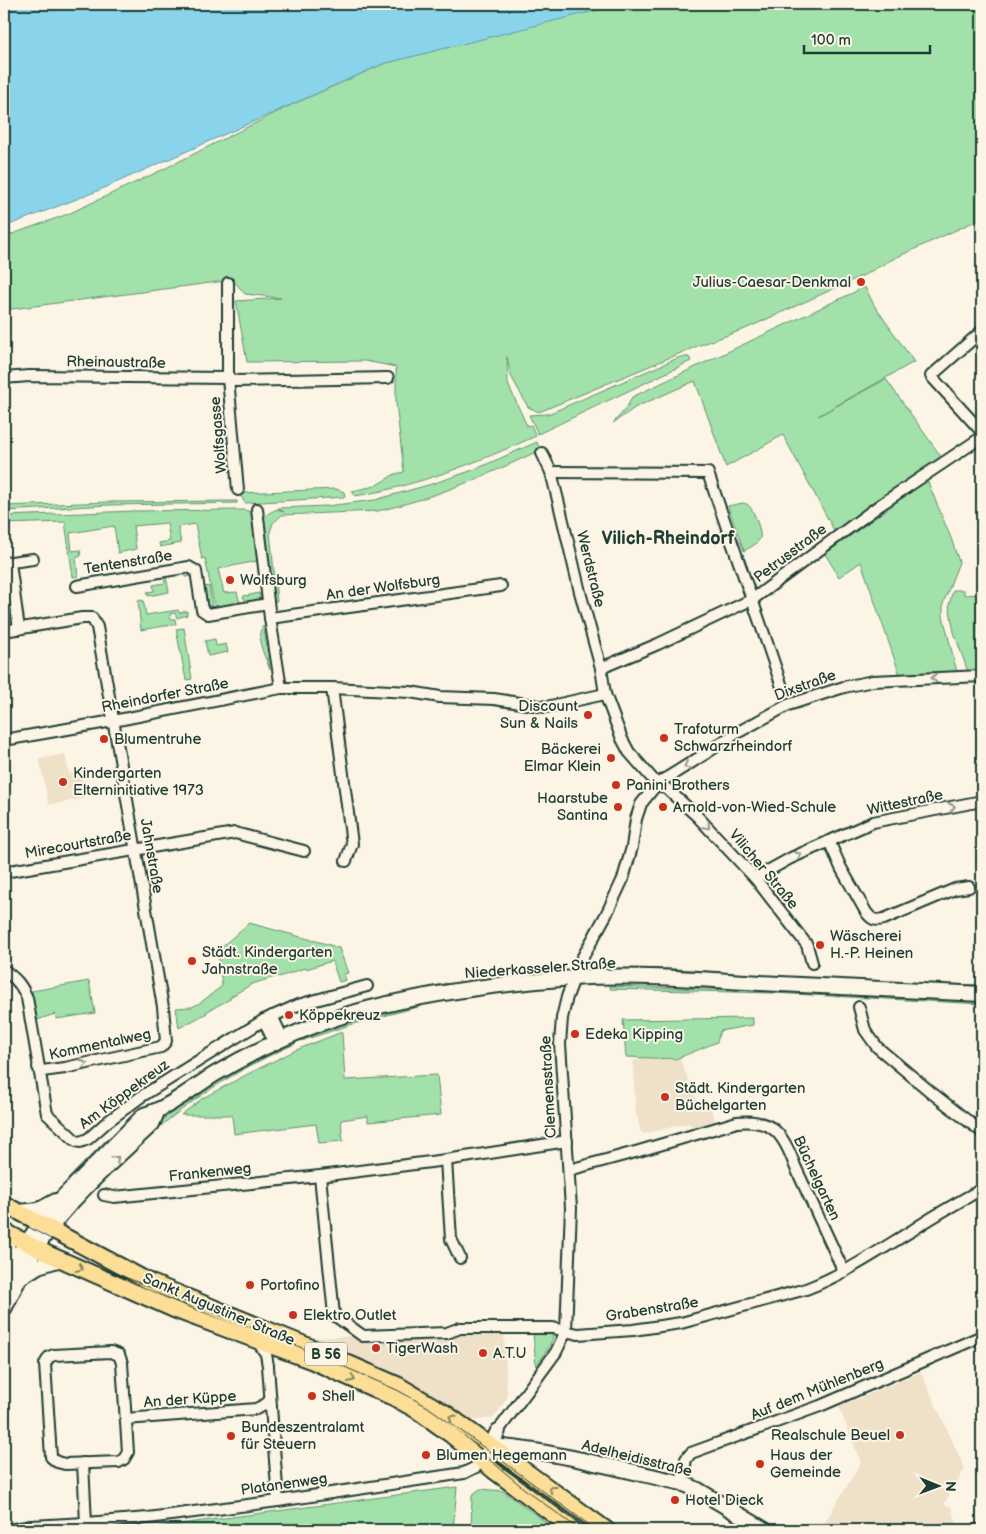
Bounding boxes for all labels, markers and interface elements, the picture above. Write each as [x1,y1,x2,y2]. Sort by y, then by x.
scale bar [804,22,930,54]
text: 100 m [811,31,851,50]
place label: Julius-Caesar-Denkmal [693,273,851,292]
marker: Julius-Caesar-Denkmal [855,276,867,288]
street label: Rheinaustraße [66,352,166,373]
street label: Wolfsgasse [206,396,231,474]
street label: Petrusstraße [750,520,831,587]
district label: Vilich-Rheindorf [602,528,735,549]
street label: Werdstraße [572,529,609,610]
street label: Tentenstraße [83,546,174,579]
street label: An der Wolfsburg [325,570,441,605]
place label: Wolfsburg [240,571,307,590]
marker: Wolfsburg [224,574,236,586]
street label: Dixstraße [772,666,839,705]
one-way arrow [929,673,937,684]
street label: Rheindorfer Straße [100,674,230,717]
place label: Discount Sun & Nails [500,697,579,733]
marker: Discount Sun & Nails [582,709,594,721]
place label: Trafoturm Schwarzrheindorf [674,720,793,756]
place label: Blumentruhe [114,730,201,749]
marker: Trafoturm Schwarzrheindorf [658,732,670,744]
marker: Blumentruhe [98,733,110,745]
place label: Bäckerei Elmar Klein [524,740,601,776]
marker: Bäckerei Elmar Klein [605,752,617,764]
one-way arrow [683,759,692,769]
place label: Kindergarten Elterninitiative 1973 [73,764,204,800]
marker: Kindergarten Elterninitiative 1973 [57,776,69,788]
place label: Panini Brothers [626,776,730,795]
marker: Panini Brothers [610,779,622,791]
street label: Wittestraße [865,785,945,820]
place label: Haarstube Santina [537,789,608,825]
place label: Arnold-von-Wied-Schule [673,798,836,817]
marker: Haarstube Santina [612,801,624,813]
marker: Arnold-von-Wied-Schule [657,801,669,813]
one-way arrow [947,802,956,813]
street label: Jahnstraße [136,817,167,895]
one-way arrow [702,821,711,830]
street label: Vilicher Straße [725,825,803,913]
street label: Mirecourtstraße [23,826,133,863]
one-way arrow [793,851,802,862]
place label: Wäscherei H.-P. Heinen [830,927,913,963]
marker: Wäscherei H.-P. Heinen [814,939,826,951]
place label: Städt. Kindergarten Jahnstraße [202,943,332,979]
street label: Niederkasseler Straße [464,954,616,983]
marker: Städt. Kindergarten Jahnstraße [186,955,198,967]
place label: Köppekreuz [299,1006,381,1025]
marker: Köppekreuz [283,1009,295,1021]
street label: Kommentalweg [47,1024,153,1065]
place label: Edeka Kipping [585,1025,683,1044]
marker: Edeka Kipping [569,1028,581,1040]
street label: Clemensstraße [536,1035,561,1139]
street label: Am Köppekreuz [76,1055,174,1133]
one-way arrow [80,1059,88,1070]
place label: Städt. Kindergarten Büchelgarten [675,1079,805,1115]
marker: Städt. Kindergarten Büchelgarten [659,1091,671,1103]
street label: Büchelgarten [789,1133,844,1224]
one-way arrow [110,1156,119,1165]
street label: Frankenweg [168,1159,252,1186]
one-way arrow [75,1262,84,1272]
street label: Sankt Augustiner Straße [140,1269,298,1350]
place label: Portofino [260,1276,320,1295]
marker: Portofino [244,1279,256,1291]
street label: Grabenstraße [604,1293,700,1326]
place label: Elektro Outlet [303,1306,397,1325]
marker: Elektro Outlet [287,1309,299,1321]
place label: TigerWash [386,1339,458,1358]
road number: B 56 [305,1342,347,1366]
marker: TigerWash [370,1342,382,1354]
place label: A.T.U [493,1344,526,1363]
marker: A.T.U [477,1347,489,1359]
street label: Auf dem Mühlenberg [748,1354,886,1425]
one-way arrow [347,1372,356,1383]
street label: An der Küppe [143,1387,237,1412]
place label: Shell [322,1387,355,1406]
marker: Shell [306,1390,318,1402]
one-way arrow [448,1415,458,1424]
place label: Bundeszentralamt für Steuern [241,1418,365,1454]
place label: Realschule Beuel [771,1426,890,1445]
marker: Realschule Beuel [894,1429,906,1441]
marker: Bundeszentralamt für Steuern [225,1430,237,1442]
street label: Adelheidisstraße [580,1436,694,1481]
place label: Blumen Hegemann [436,1446,567,1465]
place label: Haus der Gemeinde [770,1446,841,1482]
marker: Blumen Hegemann [420,1449,432,1461]
marker: Haus der Gemeinde [754,1458,766,1470]
north arrow [914,1462,964,1512]
street label: Platanenweg [240,1469,328,1500]
text: N [942,1481,959,1492]
one-way arrow [549,1487,558,1495]
place label: Hotel Dieck [685,1491,764,1510]
marker: Hotel Dieck [669,1494,681,1506]

